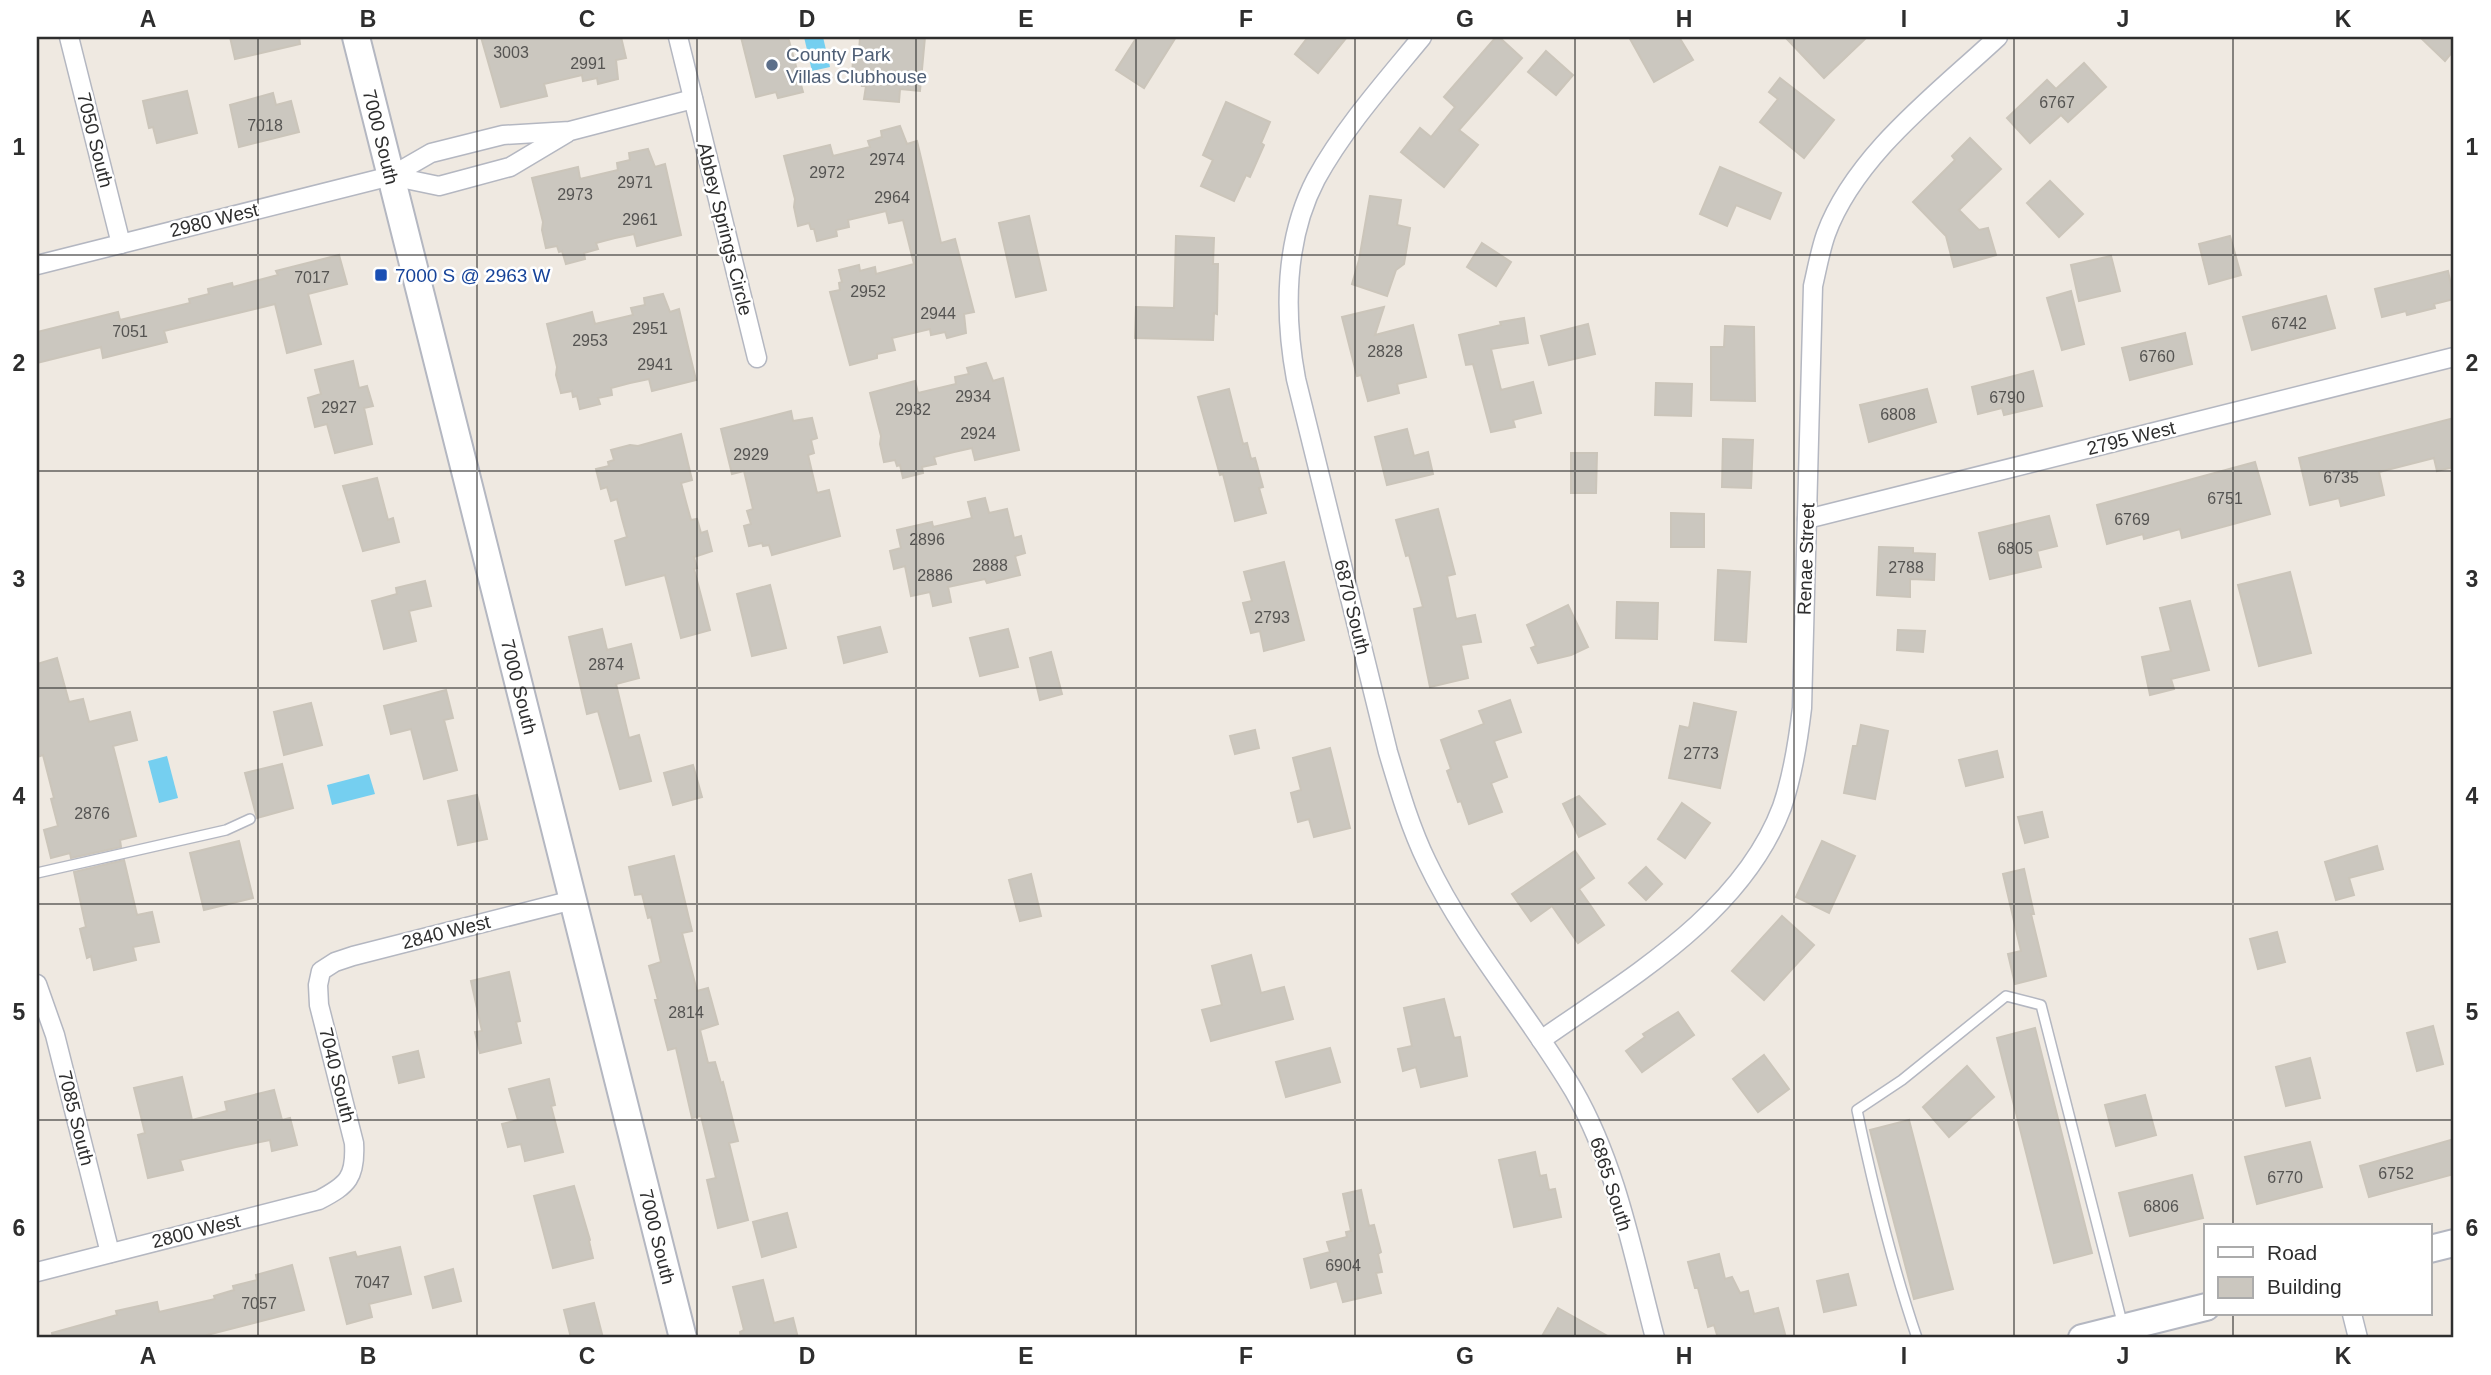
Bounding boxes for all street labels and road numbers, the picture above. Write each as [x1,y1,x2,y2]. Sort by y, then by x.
street label: 7000 South [359,87,403,187]
street label: 7050 South [73,90,117,190]
street label: Abbey Springs Circle [693,140,757,318]
street label: 2980 West [168,199,261,241]
street label: 2795 West [2085,417,2178,459]
street label: Renae Street [1794,502,1818,615]
street label: 6870 South [1330,557,1374,657]
street label: 7000 South [497,637,541,737]
street label: 2840 West [400,911,493,953]
street label: 7040 South [315,1025,359,1125]
street label: 7085 South [54,1068,98,1168]
street label: 6865 South [1586,1135,1636,1233]
street label: 7000 South [635,1187,680,1286]
street label: 2800 West [150,1210,243,1252]

